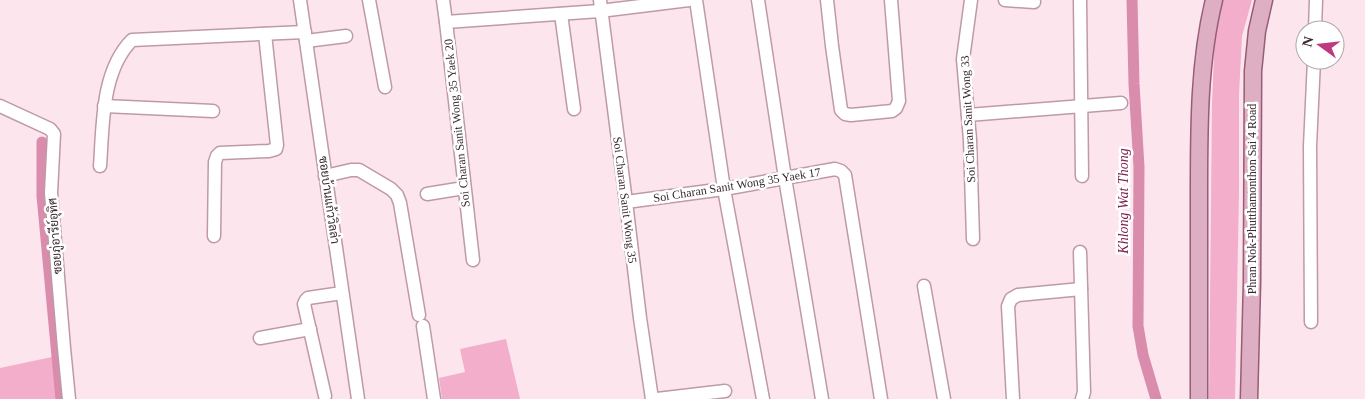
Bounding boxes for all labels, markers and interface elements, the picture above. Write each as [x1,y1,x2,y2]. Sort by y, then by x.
north arrow [1295,20,1345,70]
text: N [1299,35,1316,49]
street label: Soi Charan Sanit Wong 35 Yaek 20 [441,38,473,208]
street label: Soi Charan Sanit Wong 33 [958,55,978,183]
street label: Phran Nok-Phutthamonthon Sai 4 Road [1245,104,1259,294]
street label: Soi Charan Sanit Wong 35 [610,136,640,264]
water label: Khlong Wat Thong [1116,148,1131,255]
street label: ซอยบ้านแก้ววิลล่า [316,155,342,245]
street label: Soi Charan Sanit Wong 35 Yaek 17 [652,165,822,205]
street label: ซอยภู่อารีย์อุทิศ [44,197,67,275]

